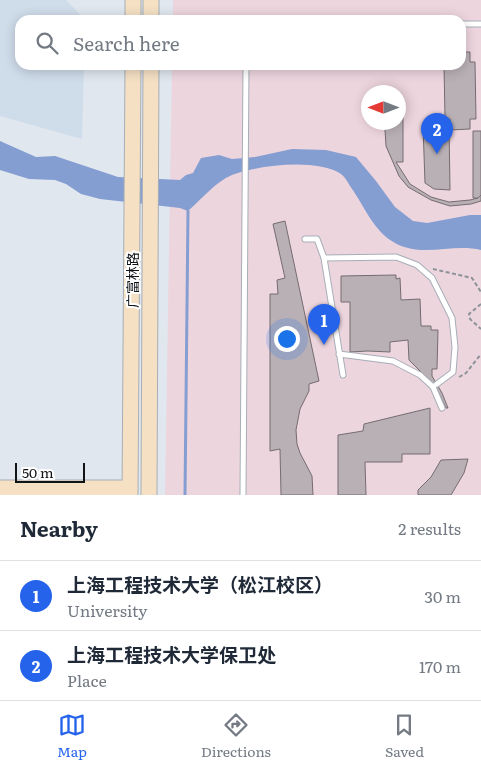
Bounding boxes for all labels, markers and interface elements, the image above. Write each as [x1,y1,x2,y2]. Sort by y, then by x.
search box [15,15,466,70]
icon: search [33,29,61,57]
text: Search here [73,29,180,57]
north arrow [361,85,406,130]
pin: 2 [421,113,453,154]
street label: 广富林路 [122,252,142,308]
pin: 1 [308,304,340,345]
your location [274,326,300,352]
scale bar [15,460,85,483]
text: 50 m [22,462,54,482]
text: Nearby [20,512,98,543]
text: 2 results [398,516,461,540]
text: 上海工程技术大学（松江校区） [67,570,333,598]
text: 1 [33,584,39,608]
text: 30 m [424,584,461,608]
text: University [67,598,148,622]
text: 上海工程技术大学保卫处 [67,640,276,668]
text: 2 [32,654,40,678]
text: 170 m [419,654,461,678]
text: Place [67,668,107,692]
tab: Map [57,711,87,761]
tab: Directions [201,711,271,761]
tab: Saved [385,711,424,761]

